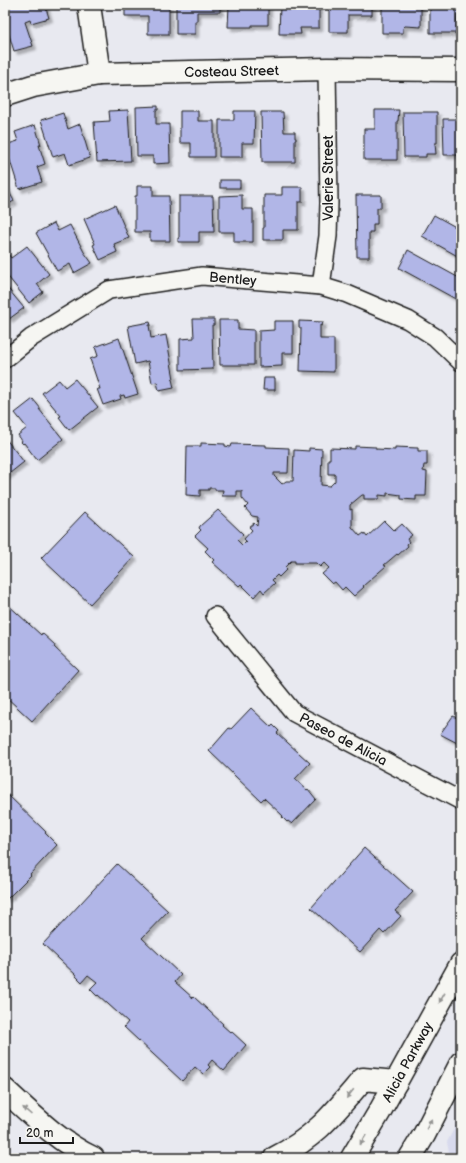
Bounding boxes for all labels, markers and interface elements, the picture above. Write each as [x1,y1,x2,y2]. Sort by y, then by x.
street label: Costeau Street [184,62,280,81]
street label: Valerie Street [320,135,337,221]
street label: Bentley [208,268,258,289]
street label: Paseo de Alicia [297,709,390,769]
one-way arrow [439,993,446,1004]
street label: Alicia Parkway [378,1018,436,1105]
one-way arrow [346,1089,355,1099]
one-way arrow [22,1106,33,1115]
one-way arrow [426,1118,432,1130]
scale bar [20,1119,73,1145]
text: 20 m [26,1126,53,1141]
one-way arrow [359,1134,366,1146]

